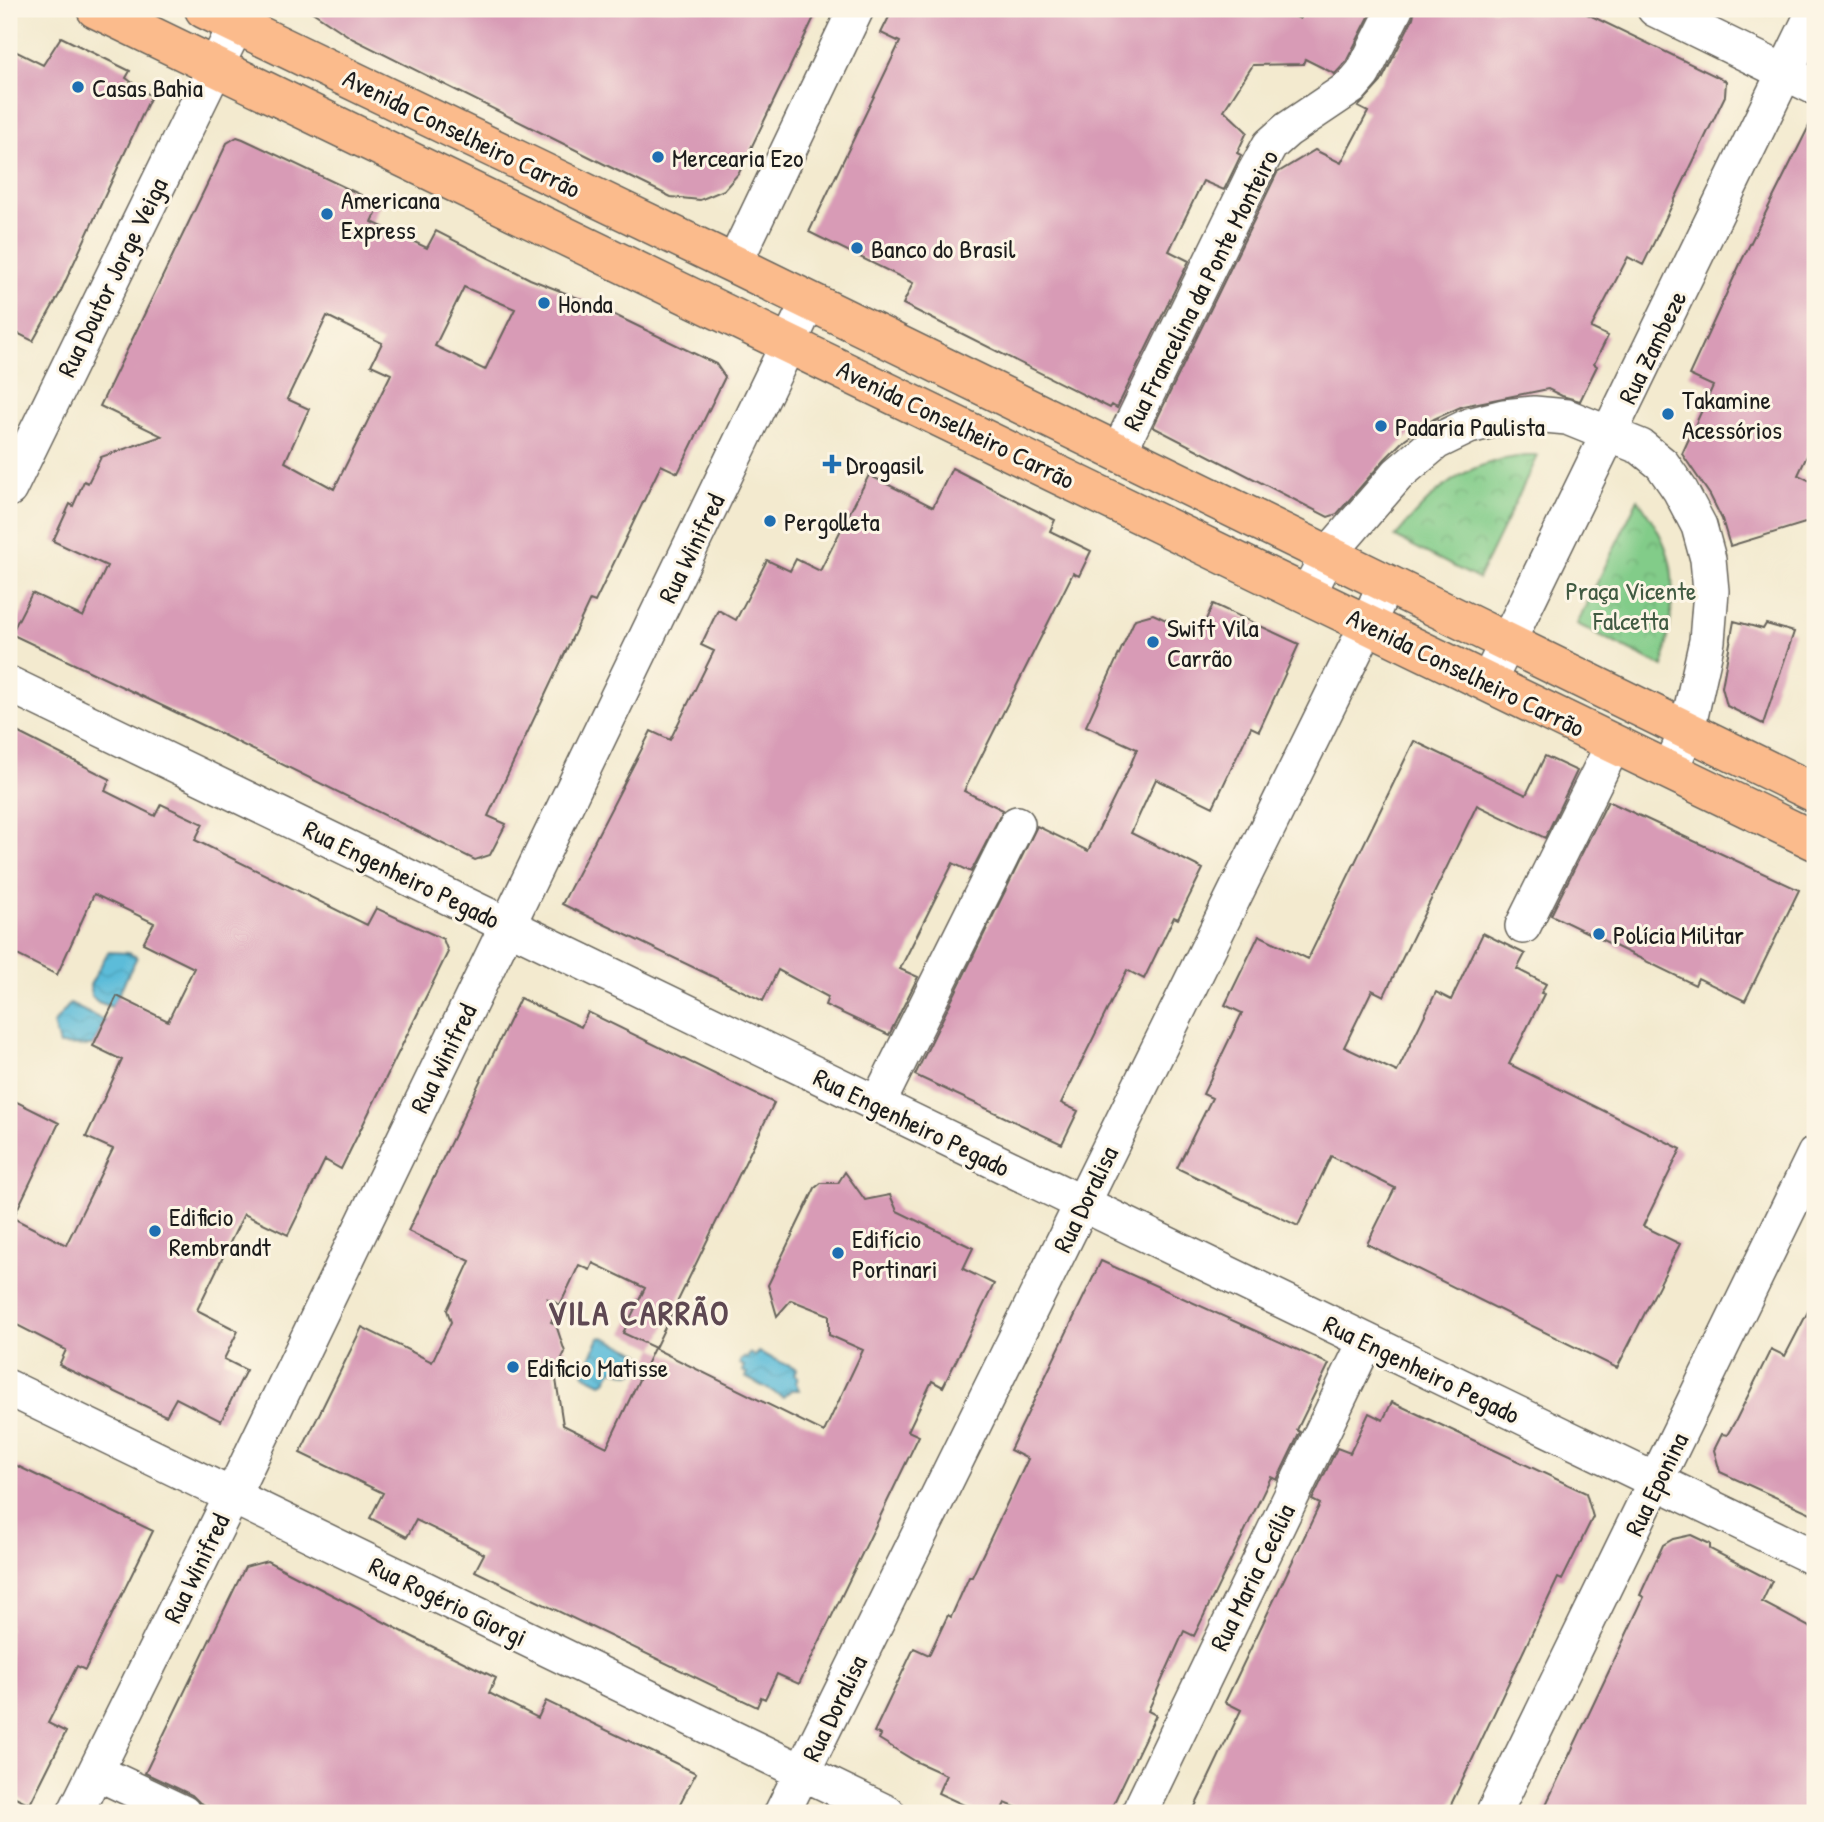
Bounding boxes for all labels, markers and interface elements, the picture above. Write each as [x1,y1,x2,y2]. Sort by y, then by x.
street label: Avenida Conselheiro Carrão [338,60,586,206]
place label: Casas Bahia [92,70,203,105]
marker: Casas Bahia [70,79,86,95]
place label: Mercearia Ezo [672,140,804,175]
street label: Rua Francelina da Ponte Monteiro [1114,144,1286,436]
marker: Mercearia Ezo [650,149,666,165]
street label: Rua Doutor Jorge Veiga [49,172,175,382]
place label: Americana Express [341,182,440,247]
marker: Americana Express [319,206,335,222]
place label: Banco do Brasil [871,231,1015,266]
marker: Banco do Brasil [849,240,865,256]
street label: Rua Zambeze [1610,285,1694,409]
place label: Honda [558,286,613,321]
marker: Honda [536,295,552,311]
street label: Avenida Conselheiro Carrão [832,351,1080,497]
place label: Takamine Acessórios [1682,382,1782,447]
marker: Takamine Acessórios [1660,406,1676,422]
place label: Padaria Paulista [1395,409,1545,444]
marker: Padaria Paulista [1373,418,1389,434]
place label: Drogasil [846,447,923,482]
marker: Drogasil [824,456,840,472]
street label: Rua Winifred [649,487,733,609]
place label: Pergolleta [784,504,880,539]
marker: Pergolleta [762,513,778,529]
park label: Praça Vicente Falcetta [1566,573,1696,638]
street label: Avenida Conselheiro Carrão [1342,599,1590,745]
place label: Swift Vila Carrão [1167,610,1259,675]
marker: Swift Vila Carrão [1145,634,1161,650]
street label: Rua Engenheiro Pegado [298,811,506,937]
place label: Polícia Militar [1613,917,1744,952]
marker: Polícia Militar [1591,926,1607,942]
street label: Rua Winifred [401,997,485,1119]
street label: Rua Engenheiro Pegado [808,1059,1016,1185]
street label: Rua Doralisa [1044,1140,1126,1258]
place label: Edificio Rembrandt [169,1199,272,1264]
place label: Edifício Portinari [852,1221,938,1286]
marker: Edificio Rembrandt [147,1223,163,1239]
marker: Edifício Portinari [830,1245,846,1261]
district label: VILA CARRÃO [548,1291,730,1335]
street label: Rua Engenheiro Pegado [1318,1306,1526,1432]
place label: Edificio Matisse [527,1350,668,1385]
marker: Edificio Matisse [505,1359,521,1375]
street label: Rua Eponina [1616,1426,1696,1542]
street label: Rua Maria Cecília [1201,1498,1303,1656]
street label: Rua Winifred [154,1507,238,1629]
street label: Rua Rogério Giorgi [363,1548,533,1654]
street label: Rua Doralisa [793,1649,875,1767]

